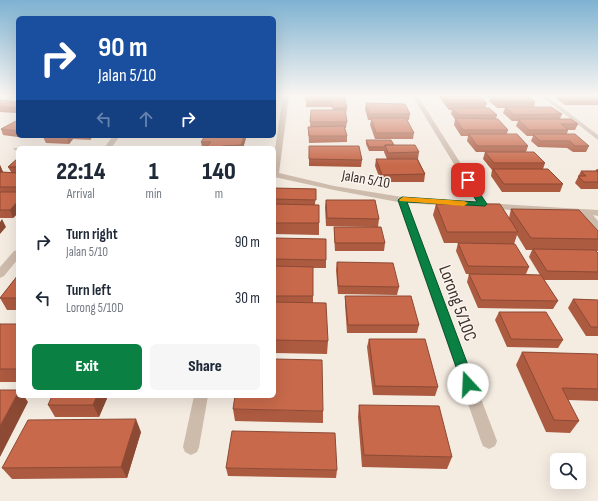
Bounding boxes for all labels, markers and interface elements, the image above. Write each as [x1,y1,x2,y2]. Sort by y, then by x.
text: 90 m [98,31,148,64]
icon: right [32,32,84,84]
text: Jalan 5/10 [98,65,156,86]
icon: left [93,108,115,130]
icon: ahead [135,108,157,130]
icon: right [177,108,199,130]
text: 22:14 [56,157,105,186]
text: 1 [149,157,159,186]
text: 140 [202,157,236,186]
pin [451,163,485,197]
street label: Jalan 5/10 [339,166,391,193]
icon: arrive [457,169,479,191]
text: Arrival [67,186,95,202]
text: min [146,186,162,202]
text: m [215,186,223,202]
text: Turn right [66,225,118,244]
icon: right [32,231,54,253]
text: 90 m [235,233,260,252]
text: Jalan 5/10 [66,244,108,260]
street label: Lorong 5/10C [434,262,481,344]
text: Turn left [66,281,111,300]
icon: left [32,287,54,309]
text: 30 m [235,289,260,308]
text: Lorong 5/10D [66,300,124,316]
button: Exit [32,344,142,390]
button: Share [150,344,260,390]
position arrow [447,363,489,405]
map controls [550,453,586,489]
button: search [550,453,586,489]

